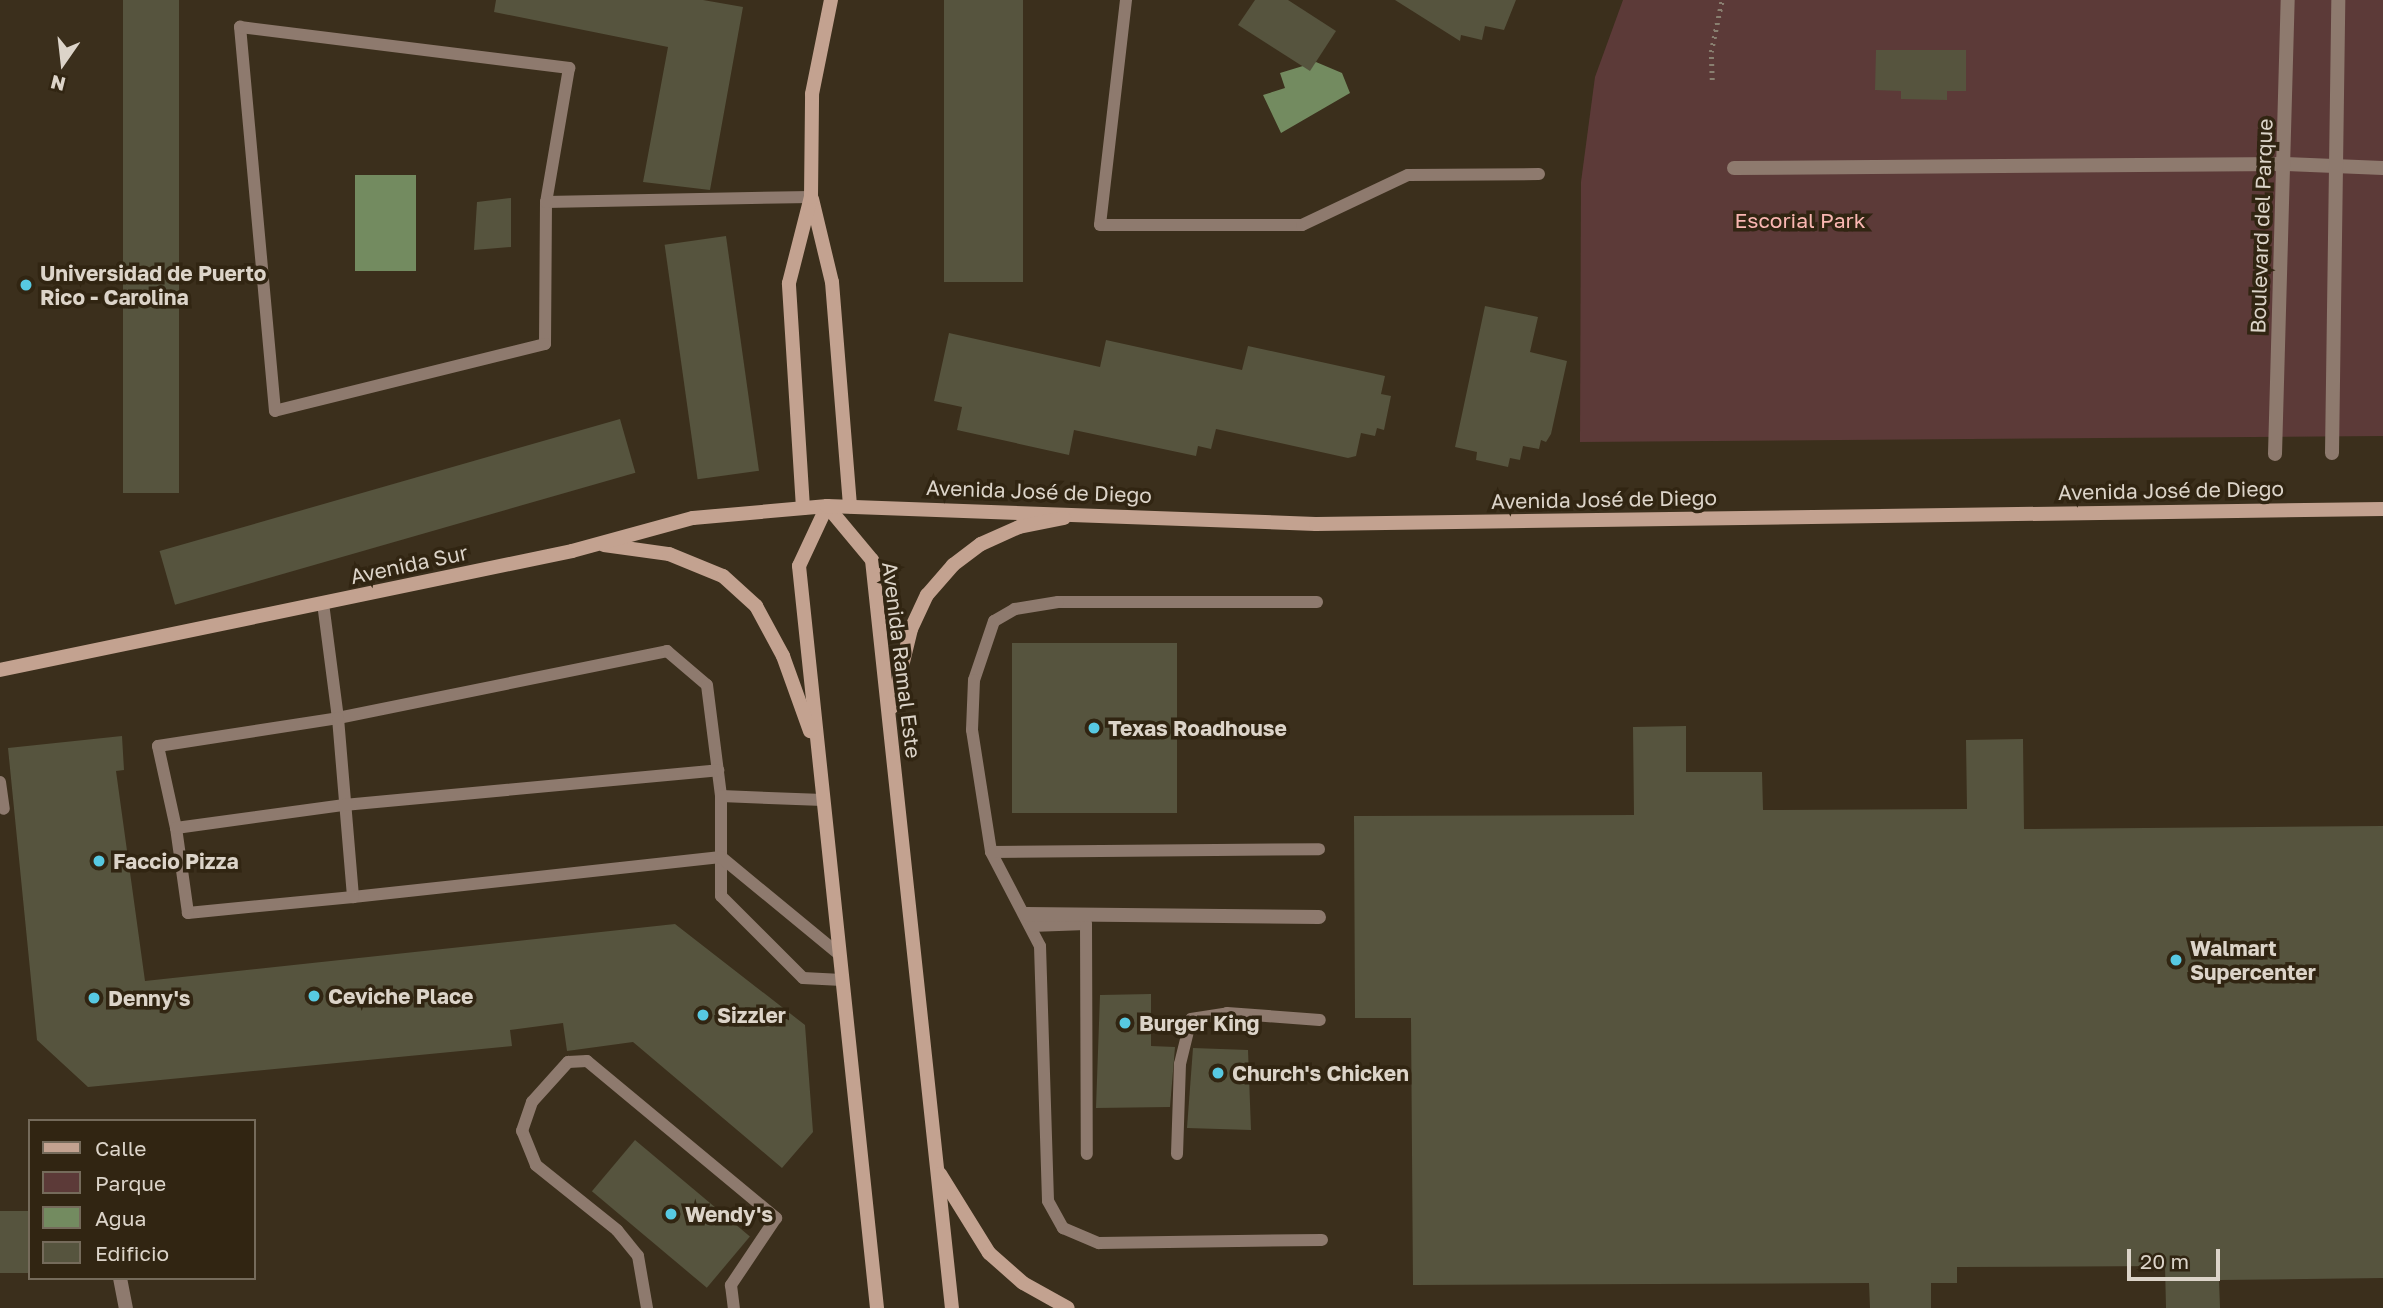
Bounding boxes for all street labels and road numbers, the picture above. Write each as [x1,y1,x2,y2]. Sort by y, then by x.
street label: Boulevard del Parque [2245,118,2277,334]
street label: Avenida José de Diego [926,474,1152,508]
street label: Avenida José de Diego [2058,475,2284,505]
street label: Avenida José de Diego [1491,484,1717,514]
street label: Avenida Sur [348,539,470,589]
street label: Avenida Ramal Este [877,560,927,760]

